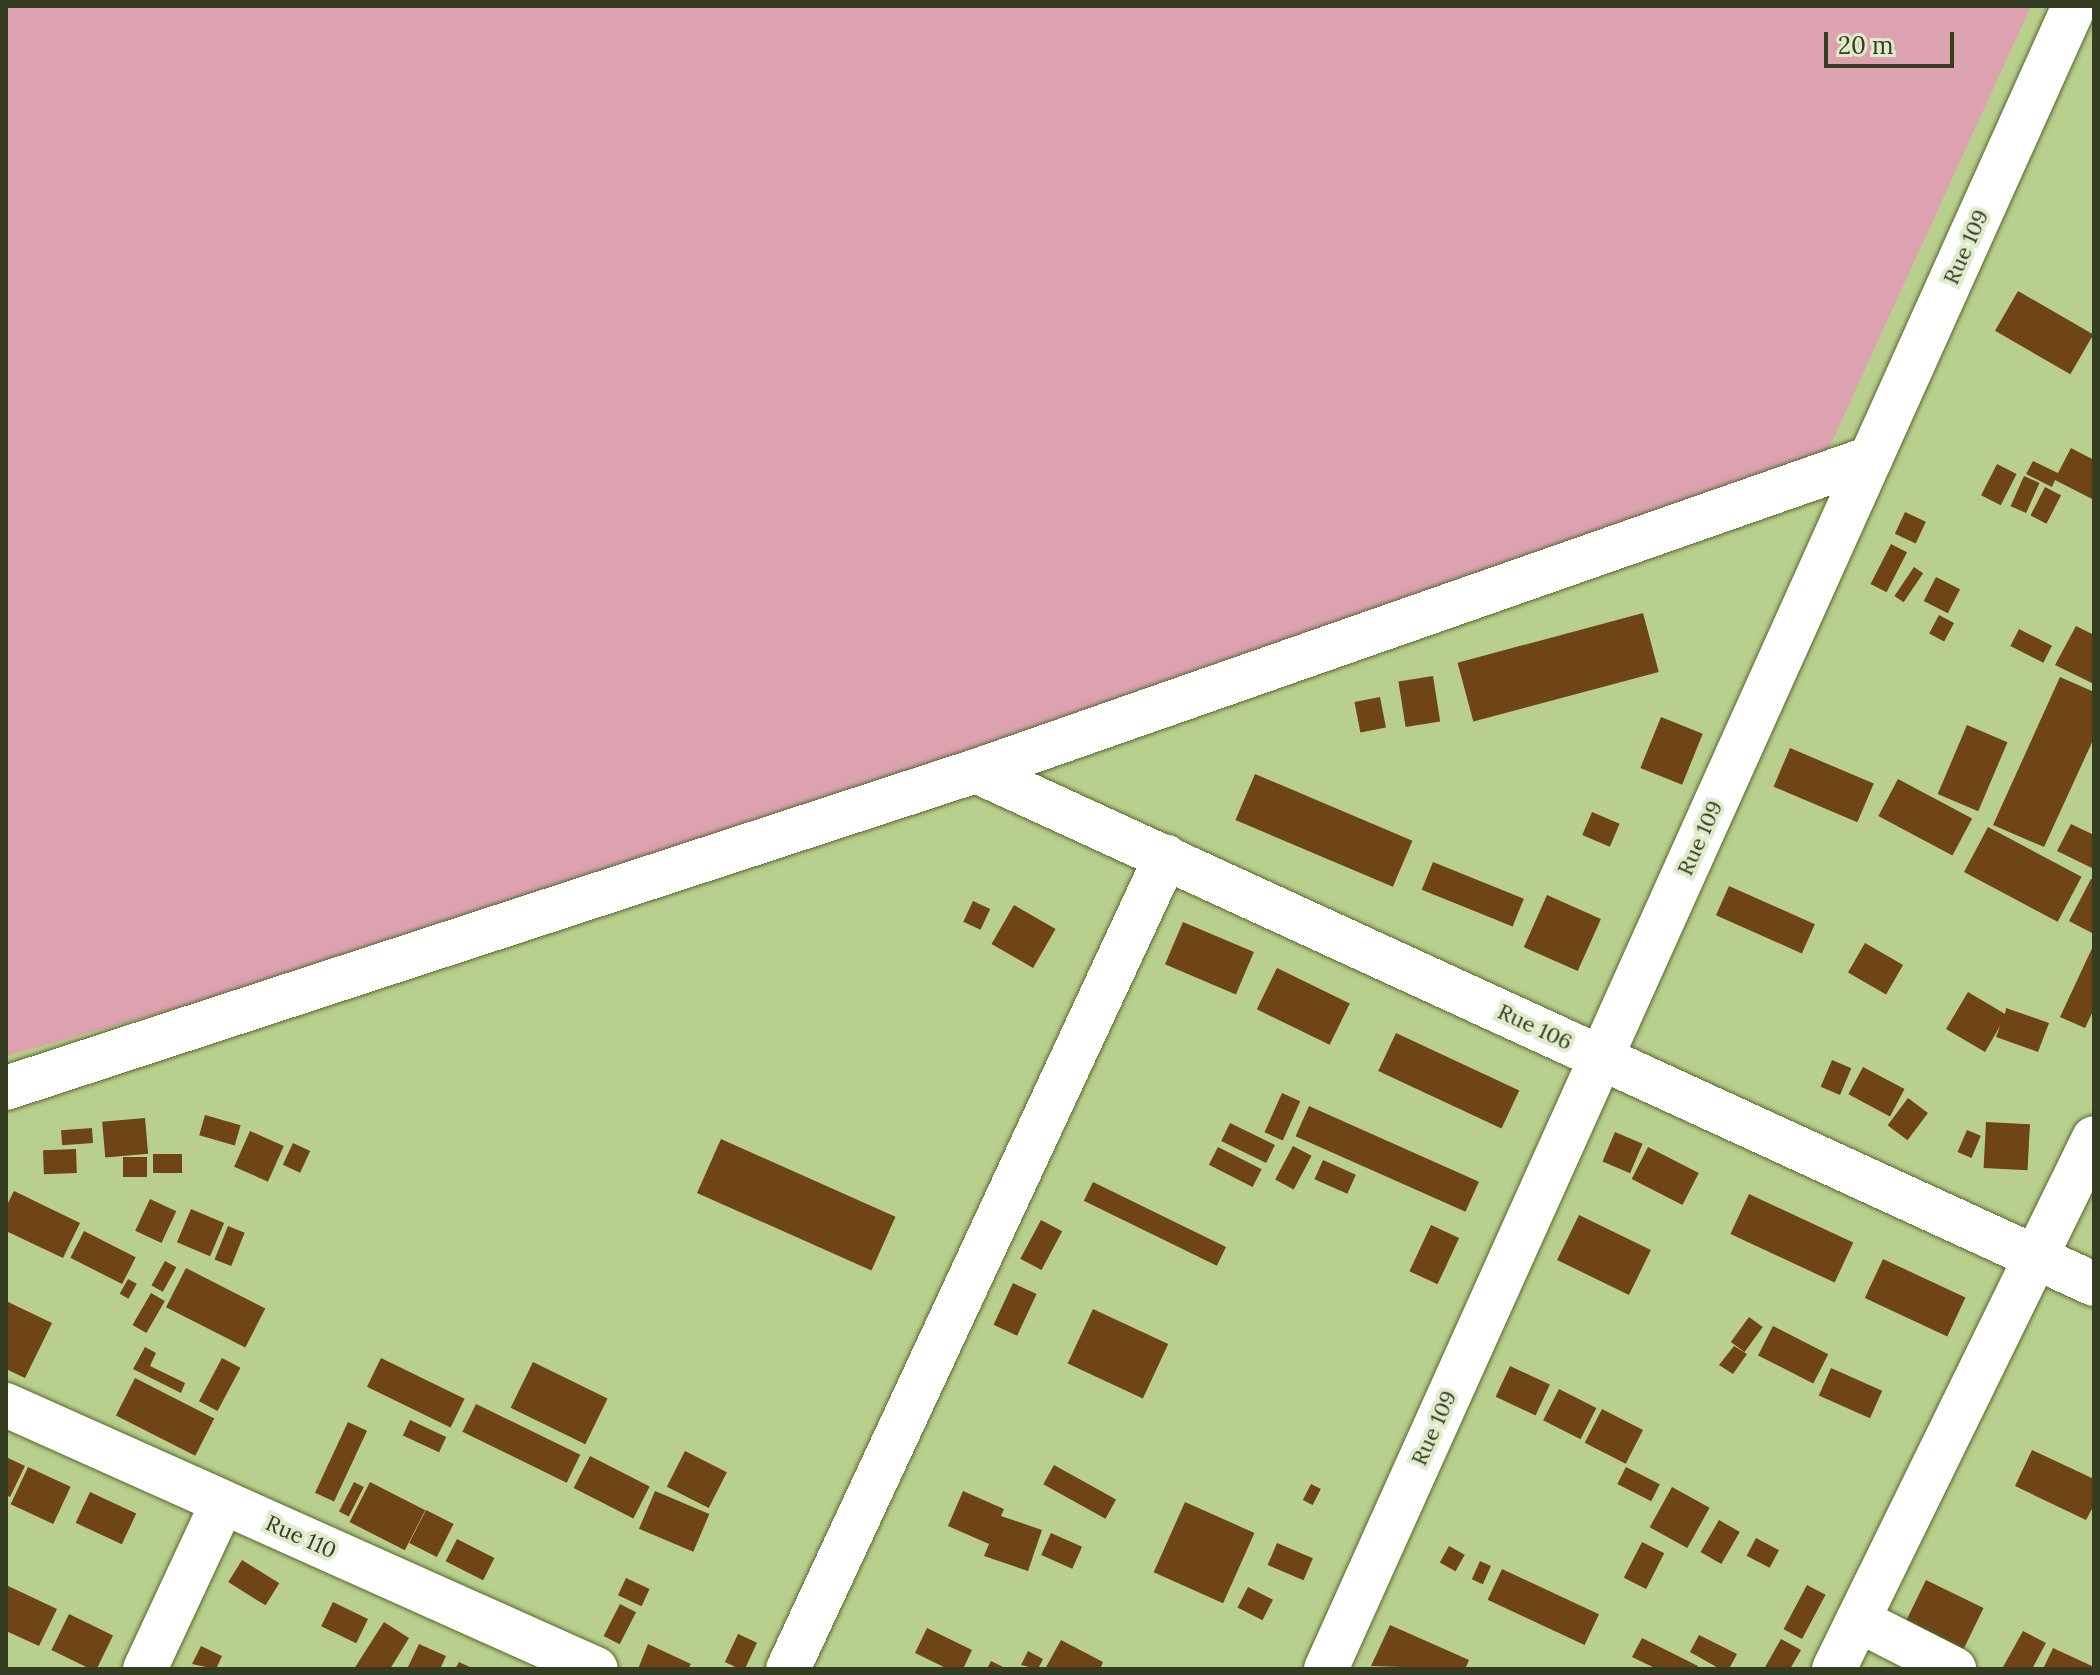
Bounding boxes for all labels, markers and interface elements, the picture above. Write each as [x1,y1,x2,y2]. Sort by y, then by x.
scale bar [1828,16,1958,66]
text: 20 m [1838,30,1894,61]
street label: Rue 109 [1938,206,1994,288]
street label: Rue 109 [1672,797,1728,879]
street label: Rue 106 [1494,998,1576,1056]
street label: Rue 109 [1406,1387,1462,1469]
street label: Rue 110 [262,1510,340,1564]

